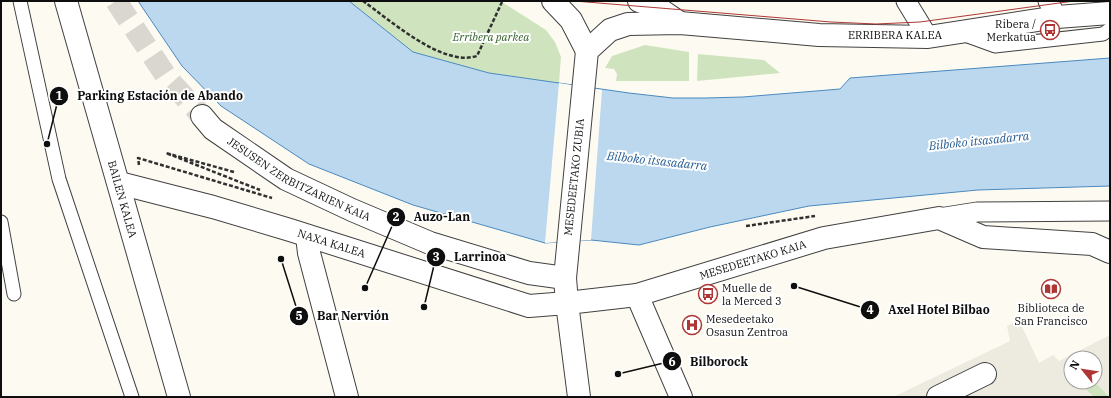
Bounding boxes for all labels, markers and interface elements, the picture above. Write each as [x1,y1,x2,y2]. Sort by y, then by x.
place label: Ribera / Merkatua [987,17,1036,44]
bus stop icon: Ribera / Merkatua [1039,19,1061,41]
street label: ERRIBERA KALEA [848,28,943,42]
park label: Erribera parkea [452,30,529,44]
callout: Parking Estación de Abando [49,84,250,108]
text: 1 [55,88,63,103]
text: Parking Estación de Abando [77,88,243,103]
street label: MESEDEETAKO ZUBIA [561,117,587,236]
water label: Bilboko itsasadarra [927,128,1030,153]
street label: JESUSEN ZERBITZARIEN KAIA [225,134,373,224]
water label: Bilboko itsasadarra [605,148,708,173]
street label: BAILEN KALEA [105,159,140,240]
callout: Auzo-Lan [386,205,479,229]
text: 2 [392,209,400,224]
text: Auzo-Lan [414,209,470,224]
street label: NAXA KALEA [296,226,368,261]
street label: MESEDEETAKO KAIA [698,237,808,283]
callout: Larrinoa [426,245,514,269]
text: 3 [432,249,440,264]
text: Larrinoa [454,249,506,264]
library icon: Biblioteca de San Francisco [1040,278,1062,300]
place label: Muelle de la Merced 3 [722,281,782,308]
bus stop icon: Muelle de la Merced 3 [697,283,719,305]
callout: Axel Hotel Bilbao [860,298,997,322]
place label: Biblioteca de San Francisco [1015,301,1087,328]
text: 4 [866,302,874,317]
text: Axel Hotel Bilbao [888,302,990,317]
callout: Bar Nervión [289,304,397,328]
text: 5 [295,308,303,323]
text: Bar Nervión [317,308,389,323]
place label: Mesedeetako Osasun Zentroa [706,312,788,339]
hospital icon: Mesedeetako Osasun Zentroa [681,314,703,336]
callout: Bilborock [662,349,756,373]
north arrow [1063,350,1103,390]
text: 6 [668,354,676,369]
text: Bilborock [690,354,748,369]
text: N [1066,357,1083,372]

